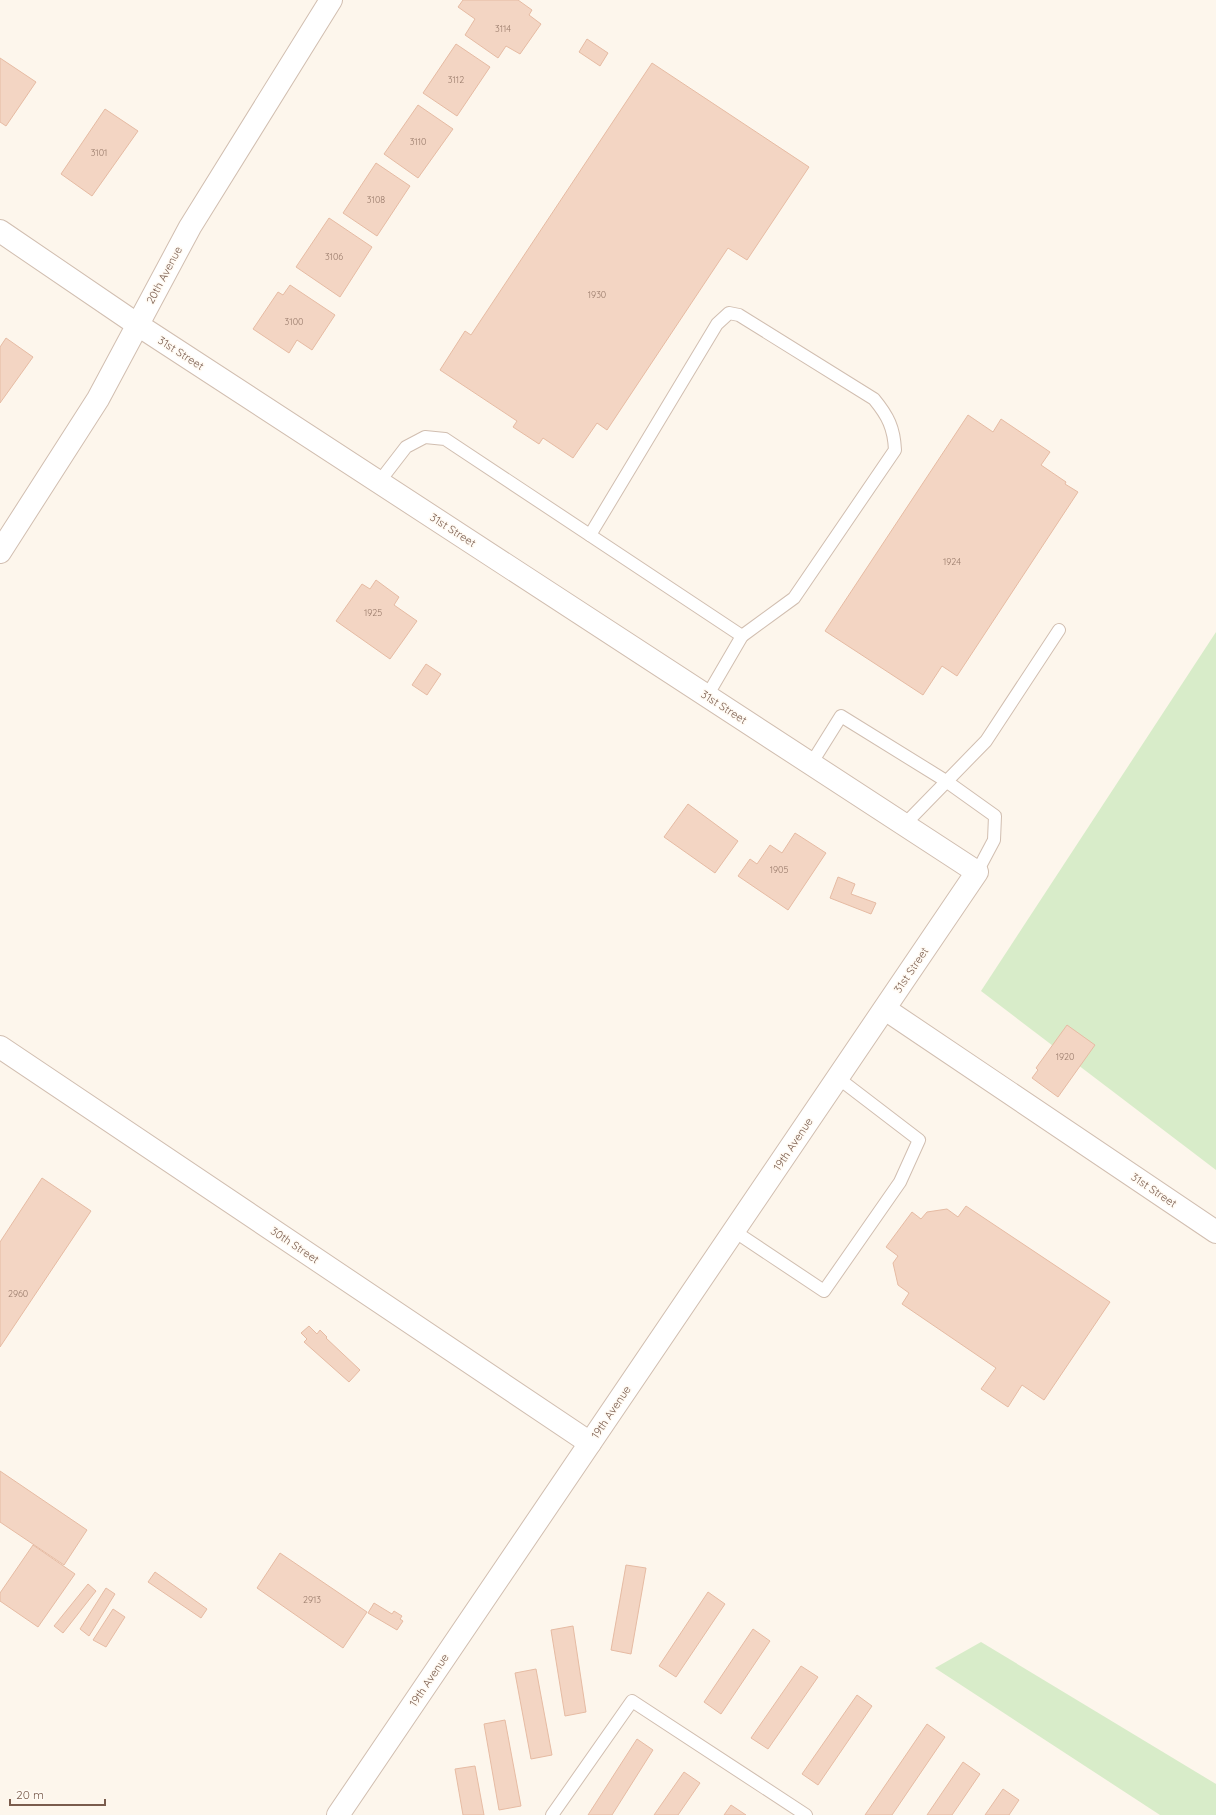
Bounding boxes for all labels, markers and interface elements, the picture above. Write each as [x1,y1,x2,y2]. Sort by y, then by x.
house number: 3114 [495,23,511,34]
house number: 3112 [448,74,464,85]
house number: 3110 [410,136,426,147]
house number: 3101 [91,147,107,158]
house number: 3108 [367,194,385,205]
street label: 20th Avenue [143,244,185,306]
house number: 3106 [325,251,343,262]
house number: 1930 [588,289,606,300]
house number: 3100 [285,316,303,327]
street label: 31st Street [155,333,207,373]
street label: 31st Street [427,510,479,550]
house number: 1924 [943,556,961,567]
house number: 1925 [364,607,382,618]
street label: 31st Street [698,687,750,727]
house number: 1905 [770,864,788,875]
street label: 31st Street [891,944,931,995]
house number: 1920 [1056,1051,1074,1062]
street label: 19th Avenue [770,1115,816,1173]
street label: 31st Street [1129,1170,1180,1210]
street label: 30th Street [268,1224,322,1266]
house number: 2960 [8,1288,28,1299]
street label: 19th Avenue [588,1383,634,1441]
house number: 2913 [303,1594,321,1605]
street label: 19th Avenue [406,1651,452,1709]
scale bar [10,1781,105,1807]
text: 20 m [16,1787,44,1802]

